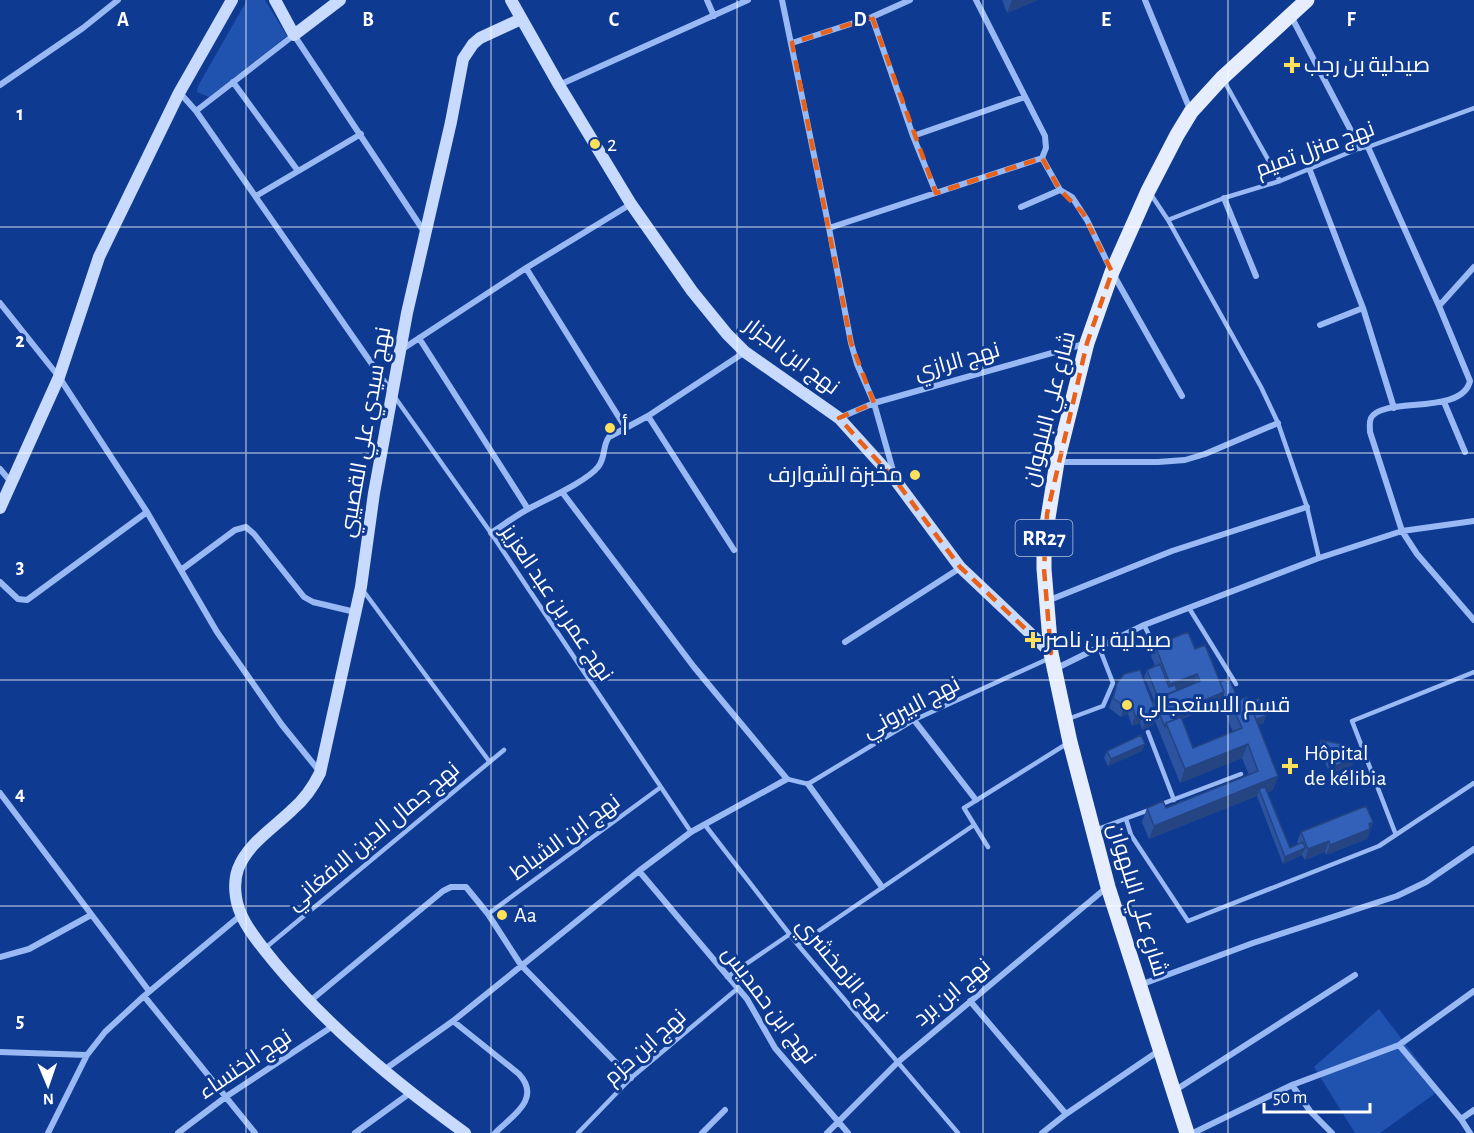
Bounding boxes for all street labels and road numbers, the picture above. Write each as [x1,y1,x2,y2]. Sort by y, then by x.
street label: نهج منزل تميم [1252,117,1379,184]
street label: نهج ابن الجزار [737,312,843,401]
street label: نهج سيدي علي القصيبي [336,325,399,540]
street label: شارع علي البلهوان [1019,329,1084,490]
street label: نهج الرازي [912,338,1004,388]
street label: نهج عمر بن عبد العزيز [493,520,617,686]
road number: RR27 [1016,520,1072,556]
street label: نهج البيروني [859,672,966,746]
street label: نهج جمال الدين الافغاني [283,758,467,918]
street label: نهج ابن الشباط [506,790,626,886]
street label: شارع علي البلهوان [1099,821,1172,981]
street label: نهج الزمخشري [788,914,892,1030]
street label: نهج ابن حمديس [715,942,820,1070]
street label: نهج ابن برد [910,954,996,1032]
street label: نهج ابن حزم [600,1005,693,1092]
street label: نهج الخنساء [195,1025,297,1106]

